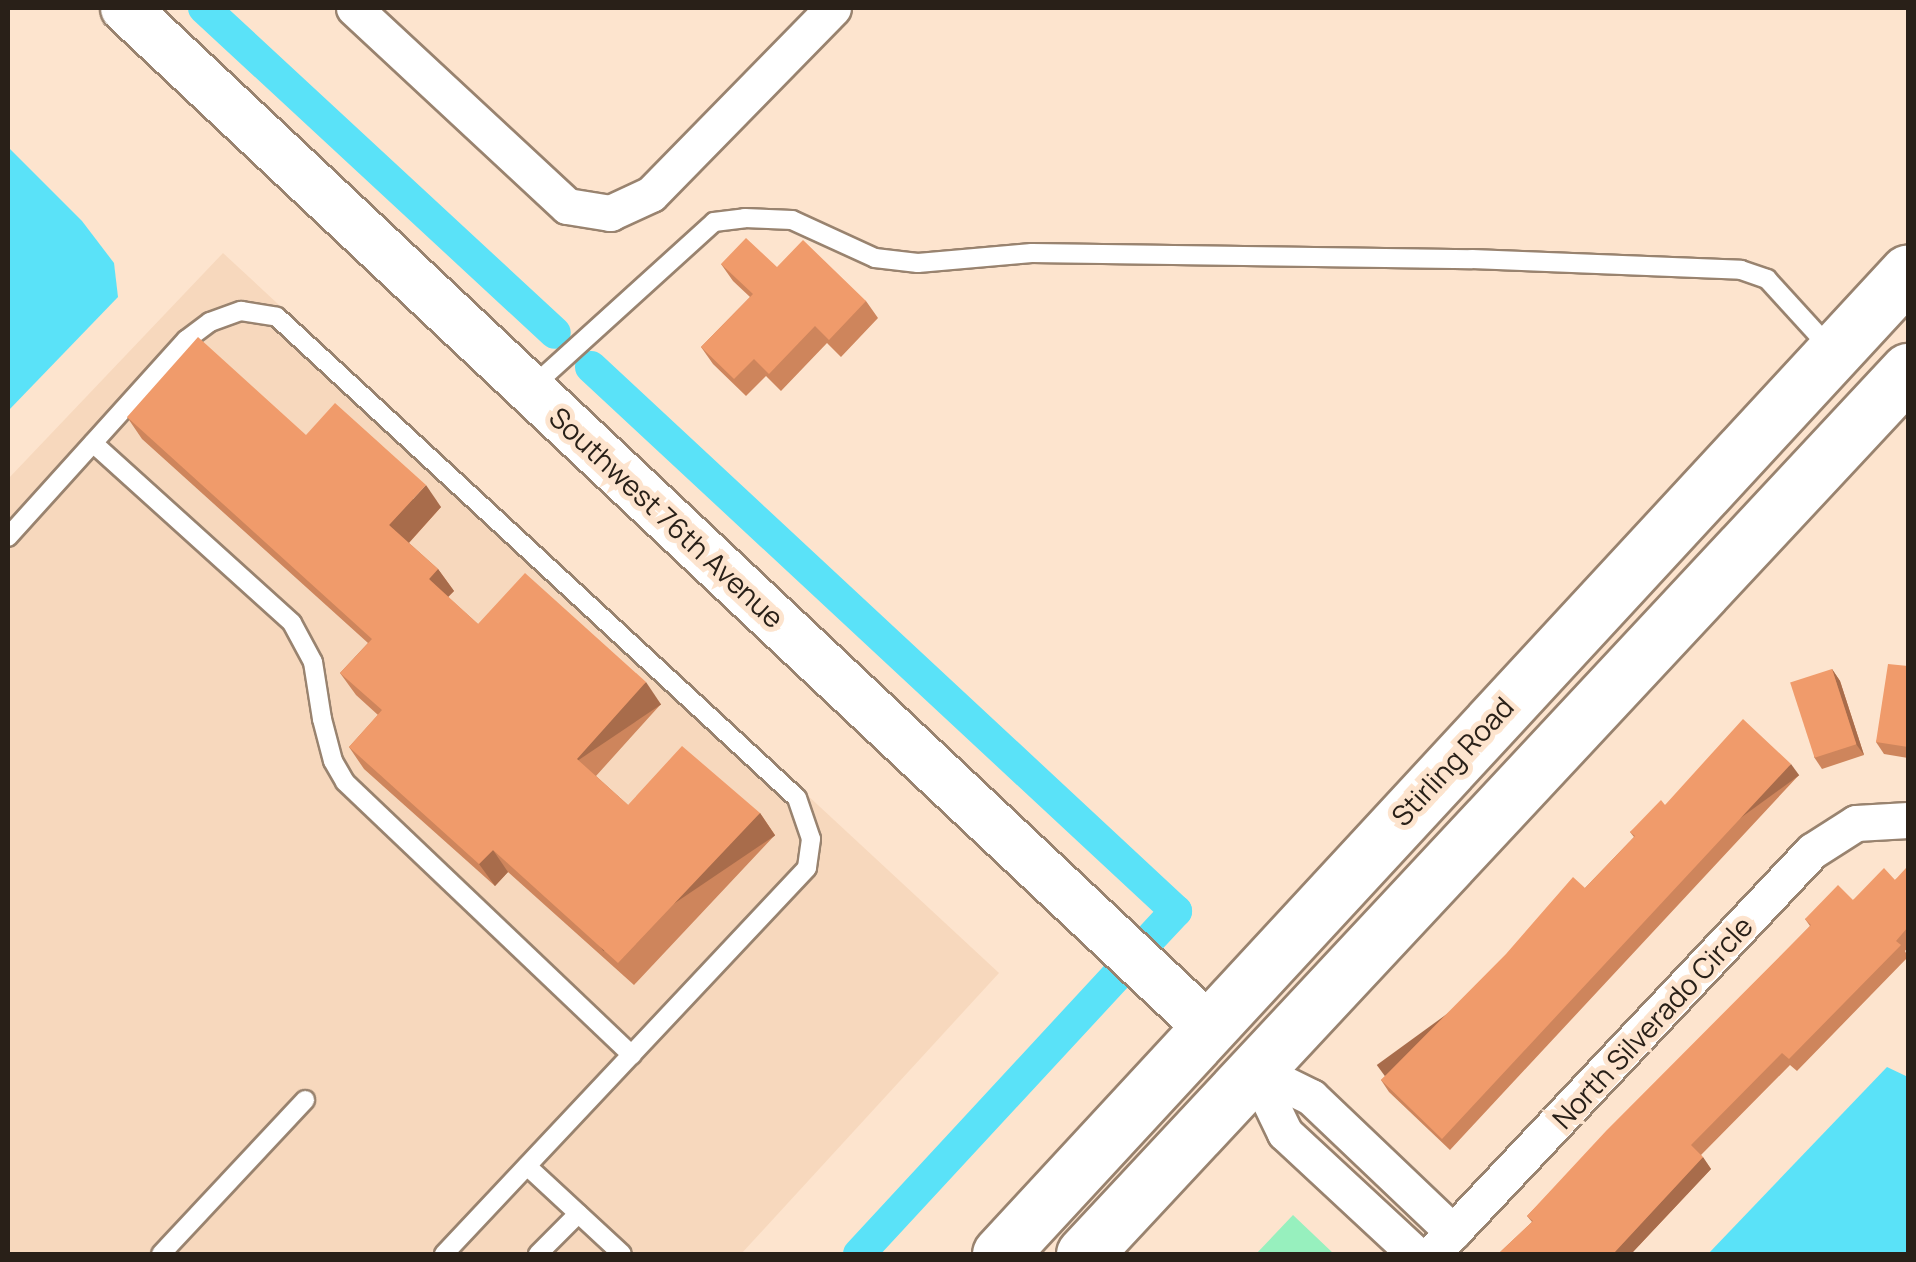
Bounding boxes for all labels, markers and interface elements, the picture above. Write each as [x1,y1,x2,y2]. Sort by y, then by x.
street label: Southwest 76th Avenue [543,400,791,634]
street label: Stirling Road [1384,690,1520,832]
street label: North Silverado Circle [1545,909,1759,1135]

